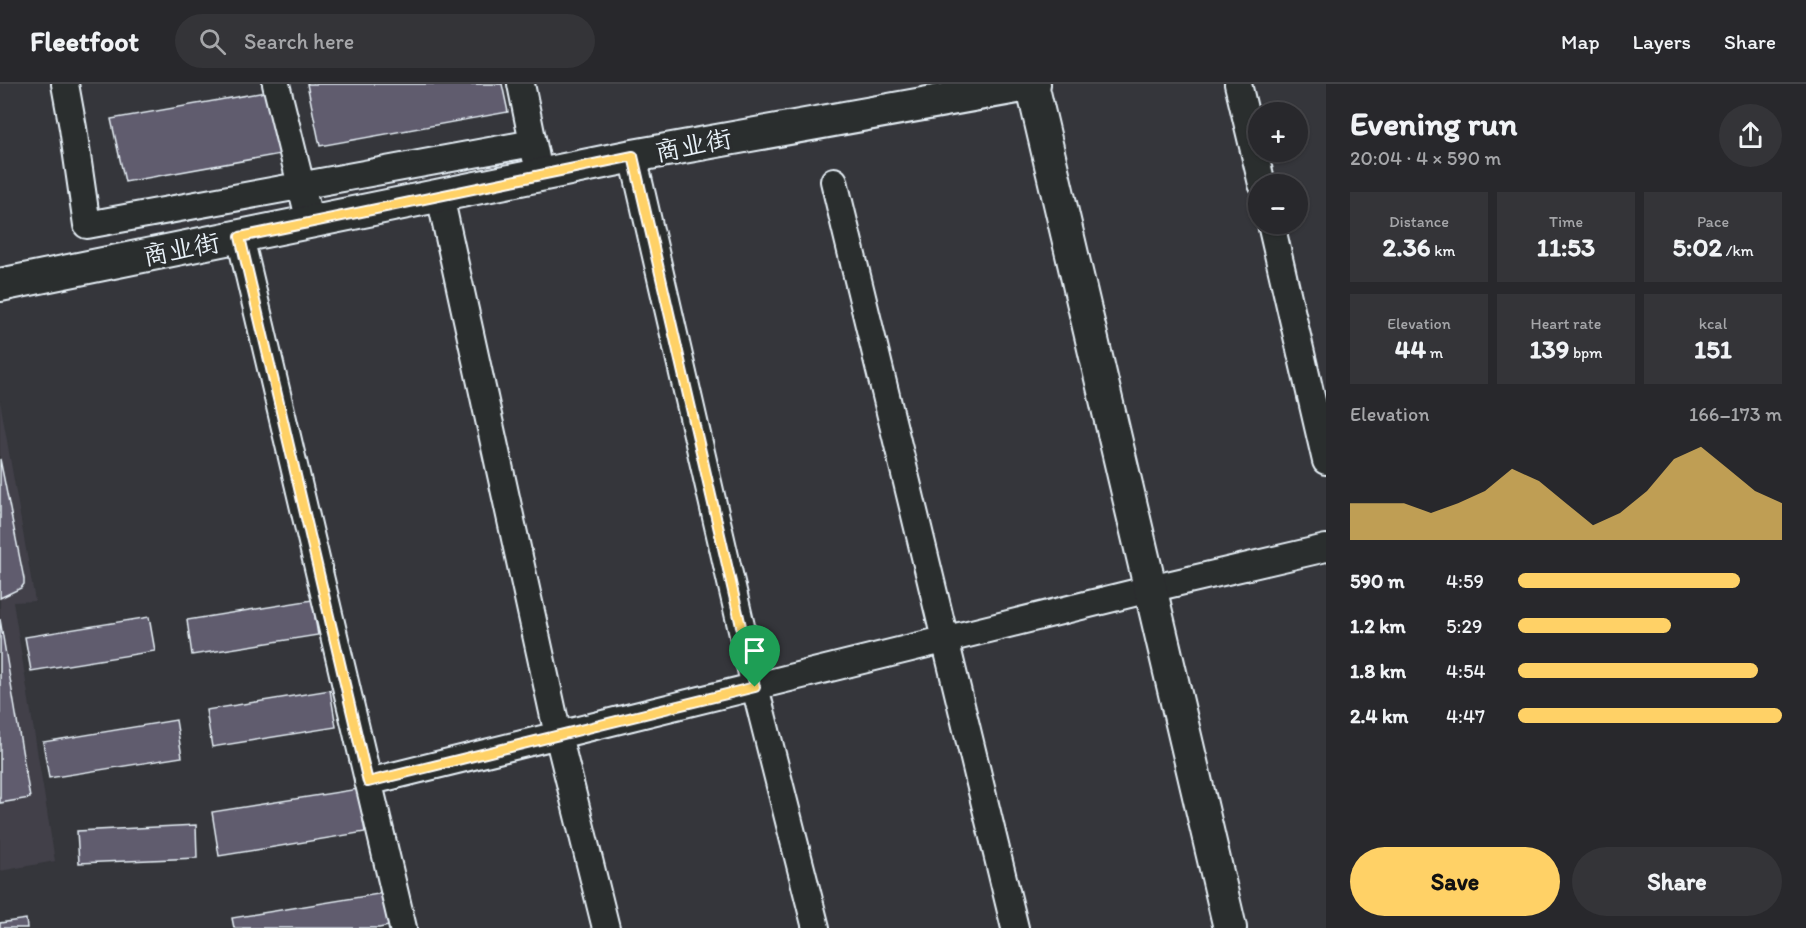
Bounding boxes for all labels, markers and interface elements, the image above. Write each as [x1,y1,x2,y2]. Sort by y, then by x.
search box [175,14,595,68]
text: Fleetfoot [30,24,139,58]
icon: search [196,25,229,58]
text: Search here [244,28,354,55]
text: Map [1561,29,1600,54]
text: Layers [1633,29,1691,54]
text: Share [1724,29,1776,54]
map controls [1248,102,1308,234]
button: + [1248,102,1308,162]
text: Evening run [1350,104,1517,143]
button: share [1719,104,1782,167]
street label: 商业街 [652,122,734,168]
text: 20:04 · 4 × 590 m [1350,146,1501,170]
button: − [1248,174,1308,234]
text: Distance [1389,212,1449,231]
text: Time [1549,212,1583,231]
text: Pace [1697,212,1729,231]
street label: 商业街 [140,226,222,272]
text: 2.36 [1383,231,1431,263]
text: 11:53 [1537,231,1595,263]
text: 5:02 [1672,231,1722,263]
text: km [1431,241,1455,260]
text: /km [1722,241,1754,260]
text: Elevation [1387,314,1451,333]
text: Heart rate [1531,314,1601,333]
text: kcal [1699,314,1727,333]
text: 44 [1395,333,1426,365]
text: 139 [1529,333,1569,365]
text: 151 [1694,333,1732,365]
text: m [1426,343,1443,362]
text: bpm [1569,343,1603,362]
text: Elevation [1350,402,1429,426]
text: 166–173 m [1689,402,1782,426]
text: 590 m [1350,569,1405,593]
text: 4:59 [1446,569,1484,593]
text: 1.2 km [1350,614,1406,638]
text: 5:29 [1446,614,1482,638]
pin [729,625,780,687]
icon: arrive [738,634,771,667]
text: 1.8 km [1350,659,1406,683]
text: 4:54 [1446,659,1485,683]
text: 2.4 km [1350,704,1408,728]
text: 4:47 [1446,704,1485,728]
button: Save [1350,847,1560,916]
button: Share [1572,847,1782,916]

